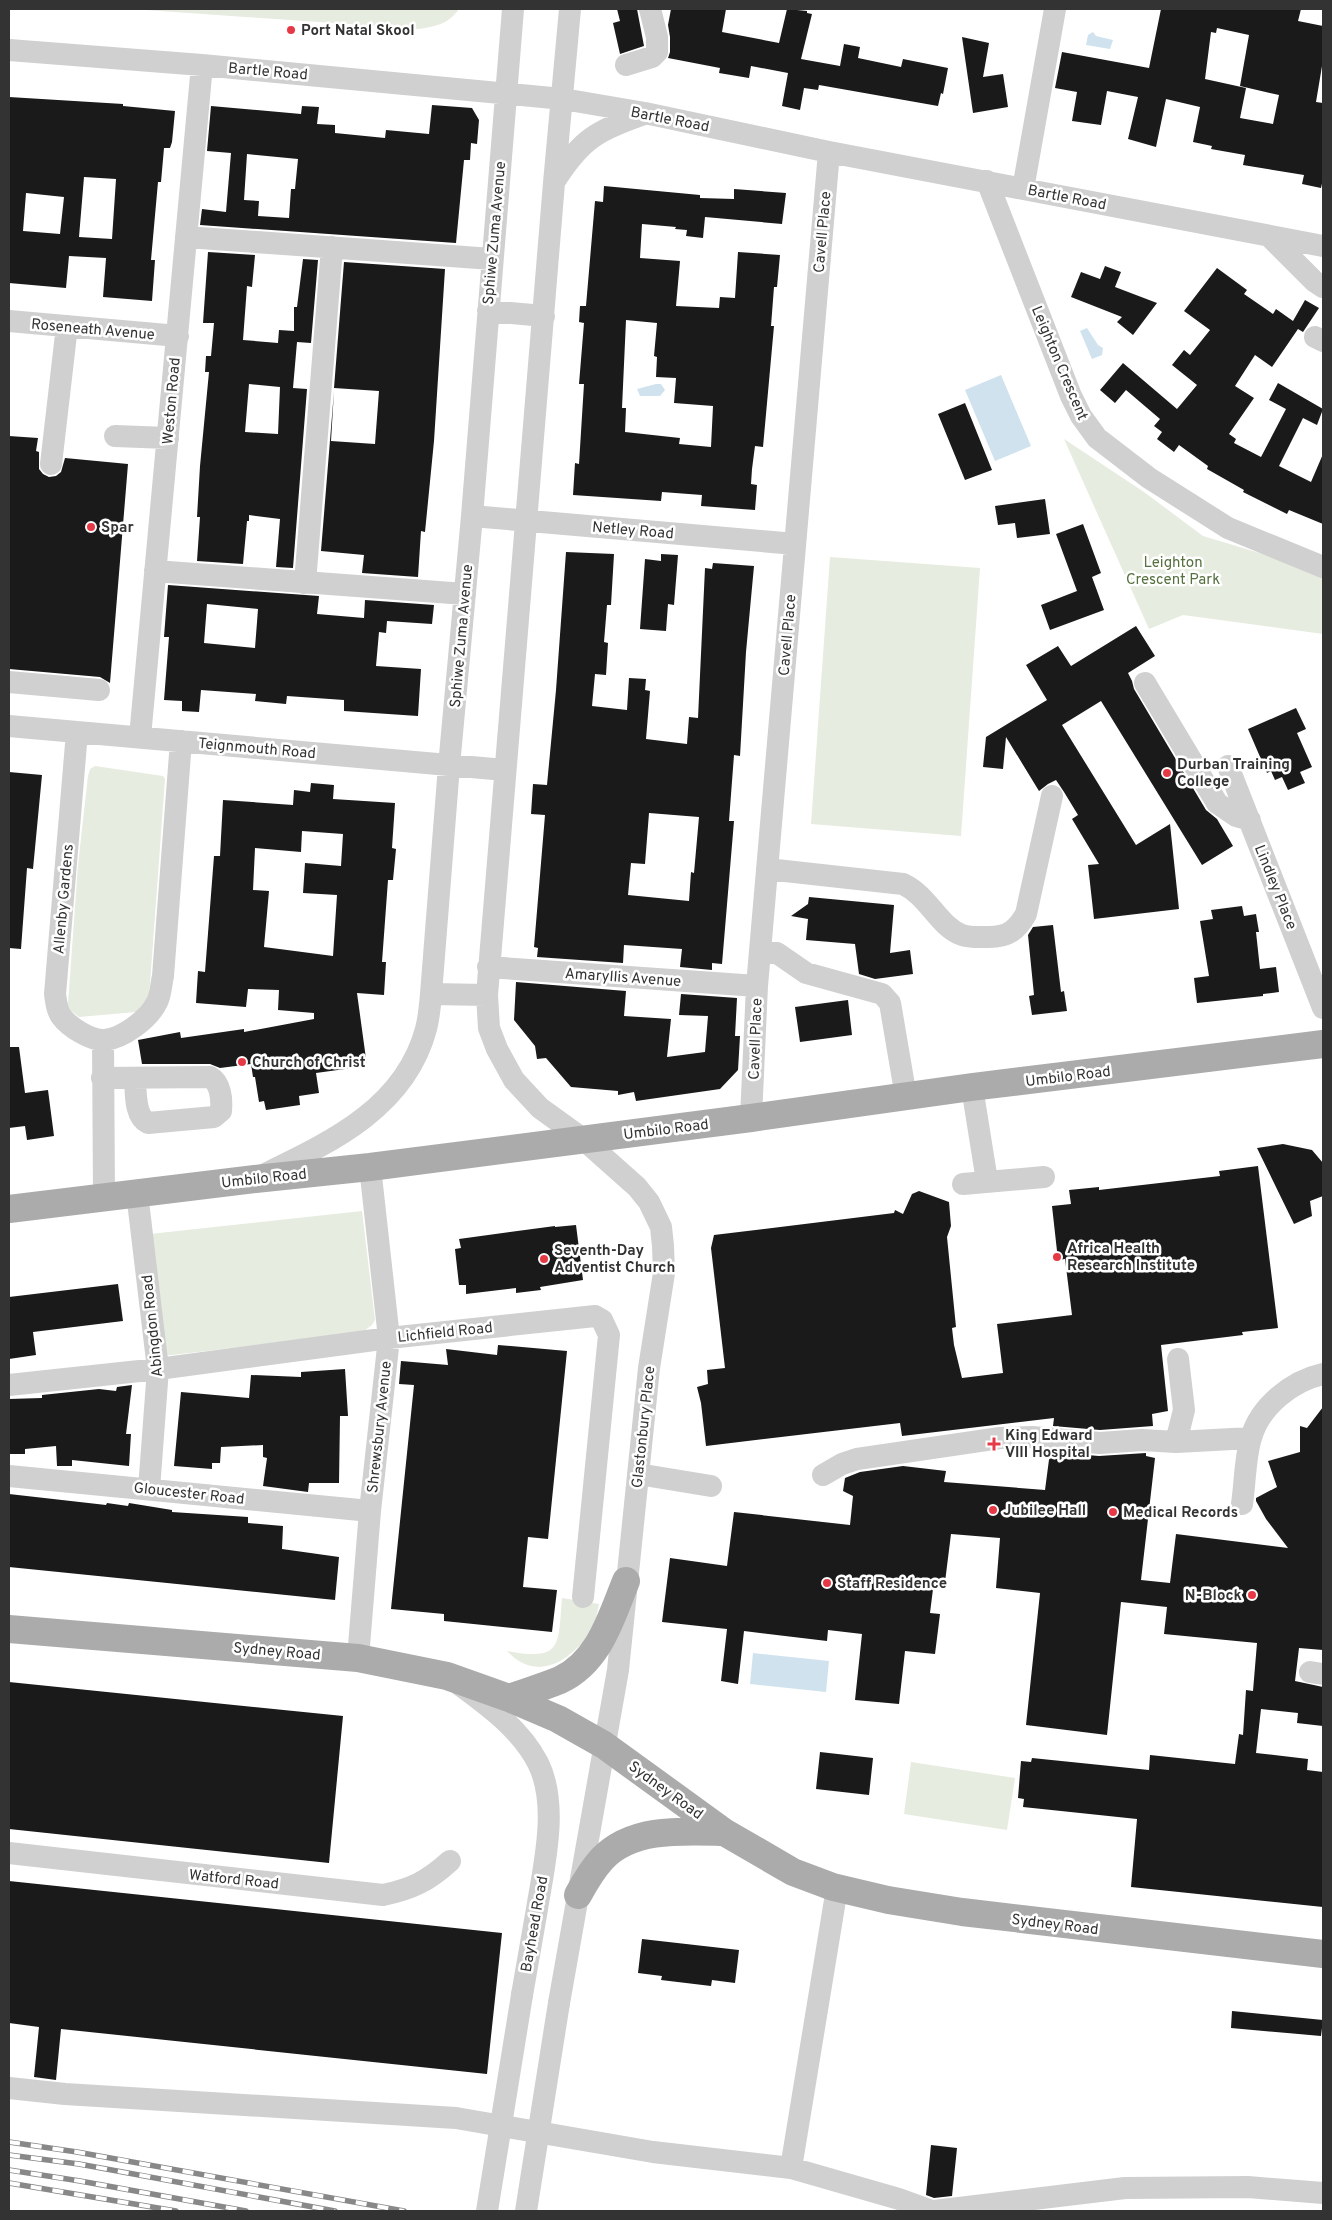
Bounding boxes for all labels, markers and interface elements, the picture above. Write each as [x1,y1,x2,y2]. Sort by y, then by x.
place label: Port Natal Skool [301,22,415,41]
marker: Port Natal Skool [285,24,297,36]
street label: Bartle Road [227,60,308,85]
street label: Bartle Road [629,104,711,137]
street label: Sphiwe Zuma Avenue [480,161,511,306]
street label: Bartle Road [1026,182,1108,215]
street label: Cavell Place [810,191,837,274]
street label: Leighton Crescent [1026,304,1091,424]
street label: Roseneath Avenue [30,316,156,345]
street label: Weston Road [159,357,186,446]
street label: Netley Road [591,518,674,545]
place label: Spar [101,519,134,538]
marker: Spar [85,521,97,533]
park label: Leighton Crescent Park [1126,554,1220,590]
street label: Sphiwe Zuma Avenue [447,564,478,709]
street label: Cavell Place [775,594,802,677]
street label: Teignmouth Road [197,735,317,764]
place label: Durban Training College [1177,756,1290,792]
marker: Durban Training College [1161,767,1173,779]
street label: Lindley Place [1249,842,1300,933]
street label: Allenby Gardens [50,843,79,955]
street label: Amaryllis Avenue [564,965,682,992]
street label: Cavell Place [746,998,767,1080]
place label: Church of Christ [252,1054,366,1073]
marker: Church of Christ [236,1056,248,1068]
street label: Umbilo Road [1024,1063,1112,1092]
street label: Umbilo Road [622,1116,710,1145]
street label: Umbilo Road [220,1166,308,1193]
place label: Africa Health Research Institute [1067,1240,1195,1276]
place label: Seventh-Day Adventist Church [554,1242,675,1278]
marker: Africa Health Research Institute [1051,1251,1063,1263]
marker: Seventh-Day Adventist Church [538,1253,550,1265]
street label: Abingdon Road [139,1274,168,1378]
street label: Lichfield Road [397,1319,494,1348]
street label: Shrewsbury Avenue [364,1360,397,1494]
street label: Glastonbury Place [629,1365,660,1489]
place label: King Edward VIII Hospital [1005,1427,1093,1463]
marker: King Edward VIII Hospital [987,1437,1001,1451]
street label: Gloucester Road [133,1479,245,1510]
place label: Jubilee Hall [1003,1502,1086,1521]
marker: Jubilee Hall [987,1504,999,1516]
place label: Medical Records [1123,1504,1238,1523]
marker: Medical Records [1107,1506,1119,1518]
place label: Staff Residence [837,1575,947,1594]
marker: Staff Residence [821,1577,833,1589]
place label: N-Block [1185,1587,1242,1606]
marker: N-Block [1246,1589,1258,1601]
street label: Sydney Road [232,1639,321,1666]
street label: Sydney Road [624,1758,706,1825]
street label: Watford Road [188,1866,280,1895]
street label: Bayhead Road [518,1875,553,1974]
street label: Sydney Road [1010,1911,1099,1940]

